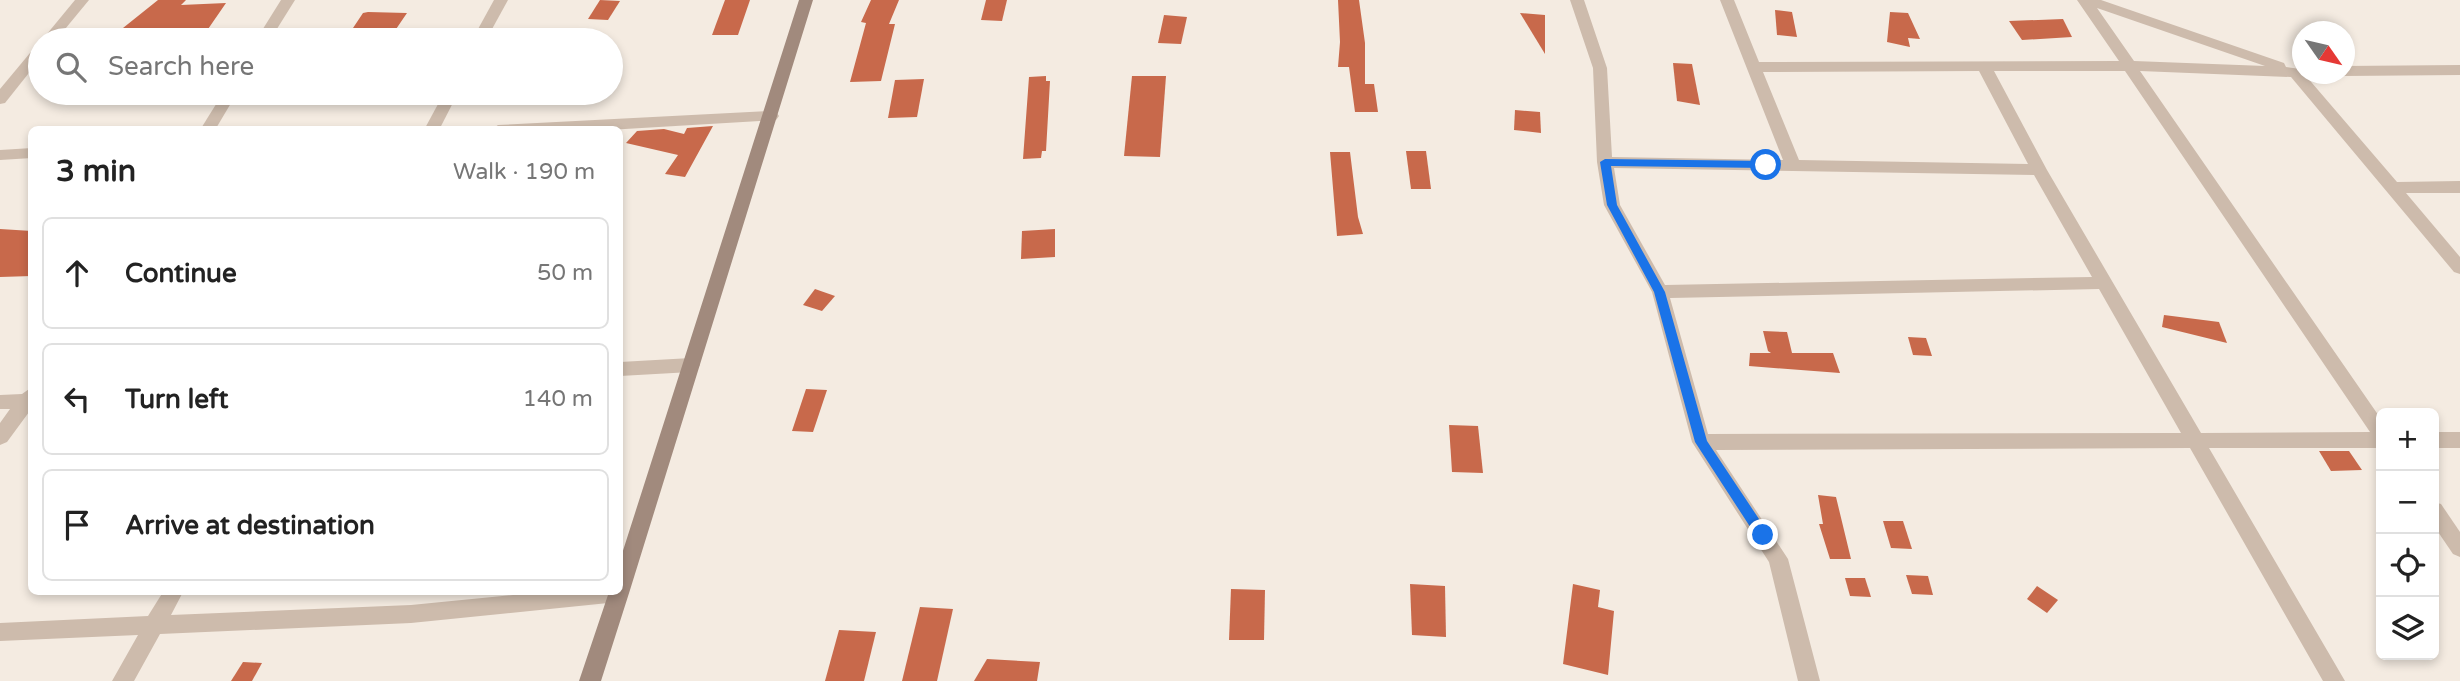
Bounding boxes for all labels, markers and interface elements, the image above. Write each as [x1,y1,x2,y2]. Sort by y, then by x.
north arrow [2292,21,2355,84]
search box [28,28,623,105]
icon: search [52,48,90,86]
text: Search here [108,51,254,82]
route start [1750,149,1781,180]
text: 3 min [56,153,136,190]
text: Walk · 190 m [453,158,595,186]
icon: ahead [58,254,96,292]
text: Continue [125,258,237,289]
text: 50 m [537,259,593,287]
icon: left [58,380,96,418]
text: Turn left [125,384,228,415]
text: 140 m [523,385,593,413]
map controls [2376,408,2439,660]
button: + [2376,408,2439,471]
button: − [2376,471,2439,534]
icon: arrive [58,506,96,544]
text: Arrive at destination [125,510,375,541]
route end [1747,519,1778,550]
button: locate [2376,534,2439,597]
button: layers [2376,597,2439,660]

